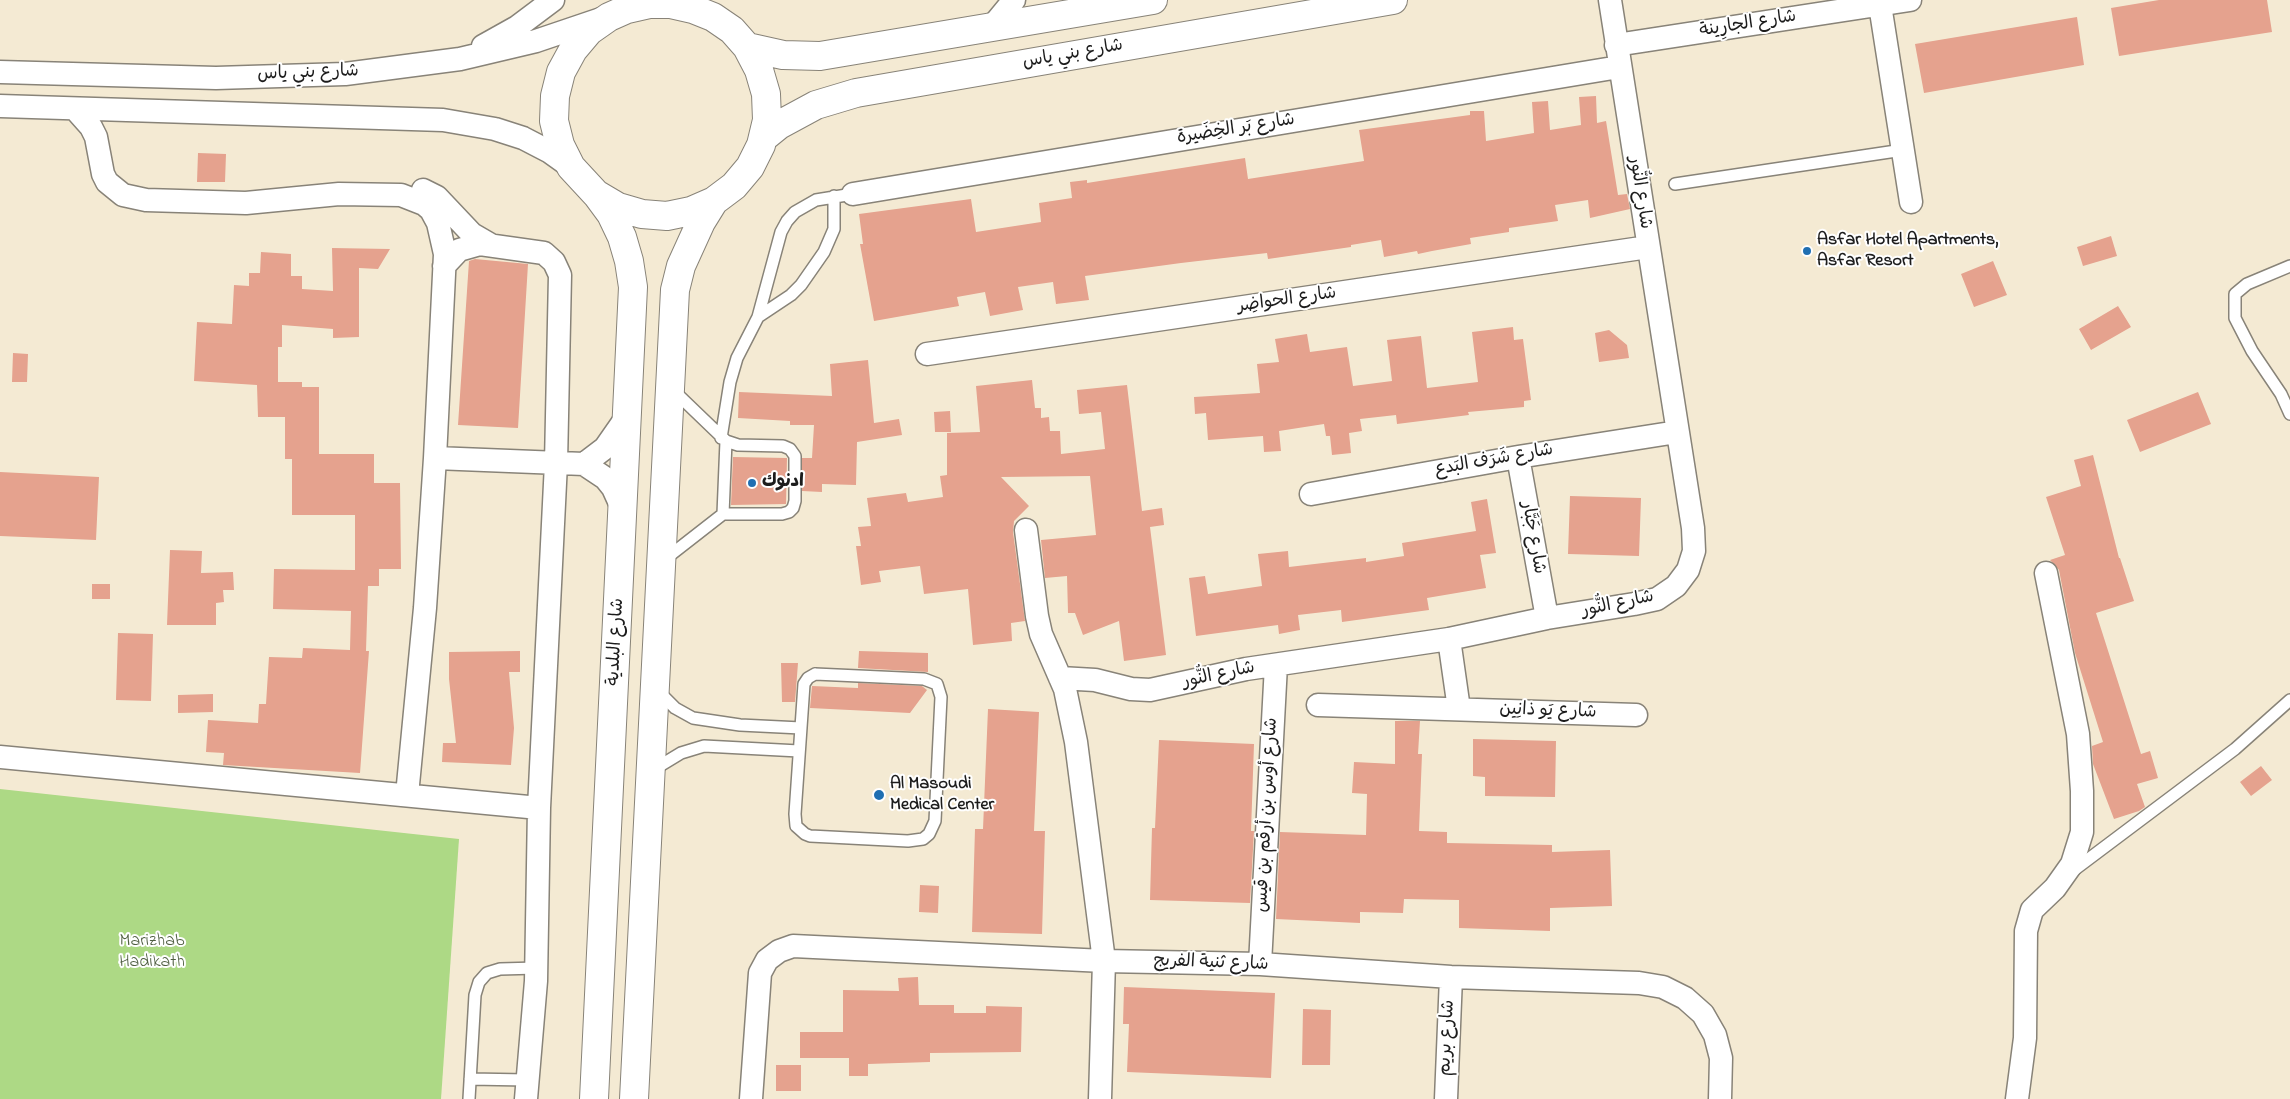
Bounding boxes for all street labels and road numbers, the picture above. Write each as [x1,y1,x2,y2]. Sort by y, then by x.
street label: شارع الجارِينة [1698,7,1798,43]
street label: شارع بني ياس [1021,36,1125,74]
street label: شارع بني ياس [257,61,359,87]
street label: شارع بَر الخِضَيرة [1176,110,1296,150]
street label: شارع النُّور [1623,155,1655,231]
street label: شارع الحواضِر [1236,283,1338,319]
street label: شارع شَرَف البَدع [1433,440,1555,482]
street label: شارع جَبَّار [1515,500,1549,576]
street label: شارع النُّور [1580,587,1656,623]
street label: شارع البلدية [604,598,630,686]
street label: شارع النُّور [1181,658,1257,694]
street label: شارع يَو ذانِين [1499,700,1597,724]
street label: شارع أوس بن أرقم بن قيس [1252,717,1284,913]
street label: شارع ثنية الفريج [1153,951,1269,977]
street label: شارع بريم [1435,999,1461,1077]

